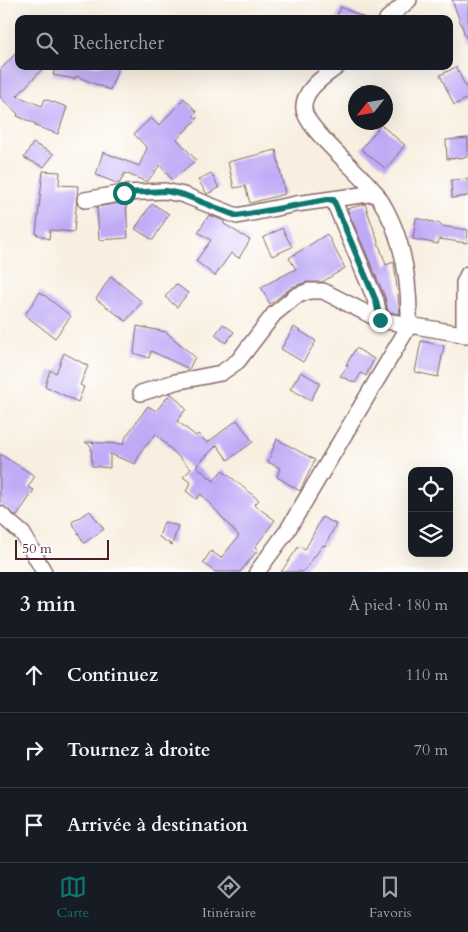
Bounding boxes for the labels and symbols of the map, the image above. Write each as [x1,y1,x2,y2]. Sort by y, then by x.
north arrow [348,85,393,130]
route start [113,182,136,205]
route end [369,309,392,332]
scale bar [15,537,109,560]

